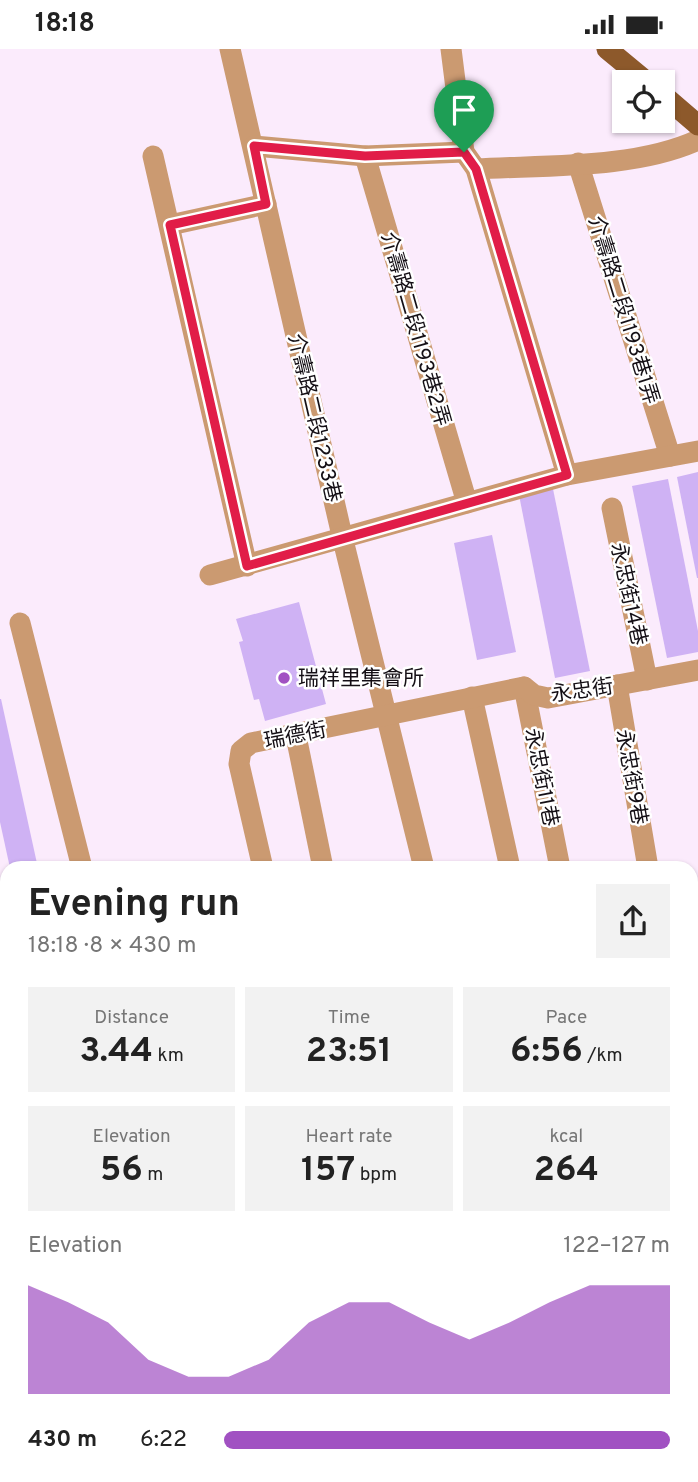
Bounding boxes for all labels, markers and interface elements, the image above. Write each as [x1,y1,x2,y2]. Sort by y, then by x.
text: 18:18 [35,8,95,41]
map controls [612,70,675,133]
button: locate [612,70,675,133]
pin [434,80,494,152]
icon: arrive [445,91,483,129]
street label: 介壽路二段1193巷1弄 [581,213,664,408]
street label: 介壽路二段1193巷2弄 [374,229,455,430]
street label: 介壽路二段1233巷 [281,332,346,505]
street label: 永忠街14巷 [603,540,652,648]
place label: 瑞祥里集會所 [298,666,424,693]
marker: 瑞祥里集會所 [276,670,292,686]
street label: 永忠街 [549,674,615,709]
street label: 瑞德街 [262,717,329,756]
street label: 永忠街11巷 [518,726,563,829]
street label: 永忠街9巷 [609,727,652,827]
text: Evening run [28,881,240,930]
button: share [596,884,670,958]
text: 18:18 · 8 × 430 m [28,932,197,961]
text: Distance [94,1006,169,1030]
text: Time [328,1006,370,1030]
text: Pace [545,1006,587,1030]
text: 3.44 [79,1030,153,1074]
text: 23:51 [306,1030,392,1074]
text: 6:56 [510,1030,583,1074]
text: km [153,1044,184,1068]
text: /km [583,1044,623,1068]
text: Elevation [93,1125,171,1149]
text: Heart rate [306,1125,392,1149]
text: kcal [549,1125,583,1149]
text: 56 [100,1149,143,1193]
text: 157 [301,1149,355,1193]
text: 264 [534,1149,599,1193]
text: m [143,1163,163,1187]
text: bpm [355,1163,397,1187]
text: Elevation [28,1232,123,1261]
text: 122–127 m [563,1232,670,1261]
text: 430 m [28,1426,97,1455]
text: 6:22 [140,1426,187,1455]

